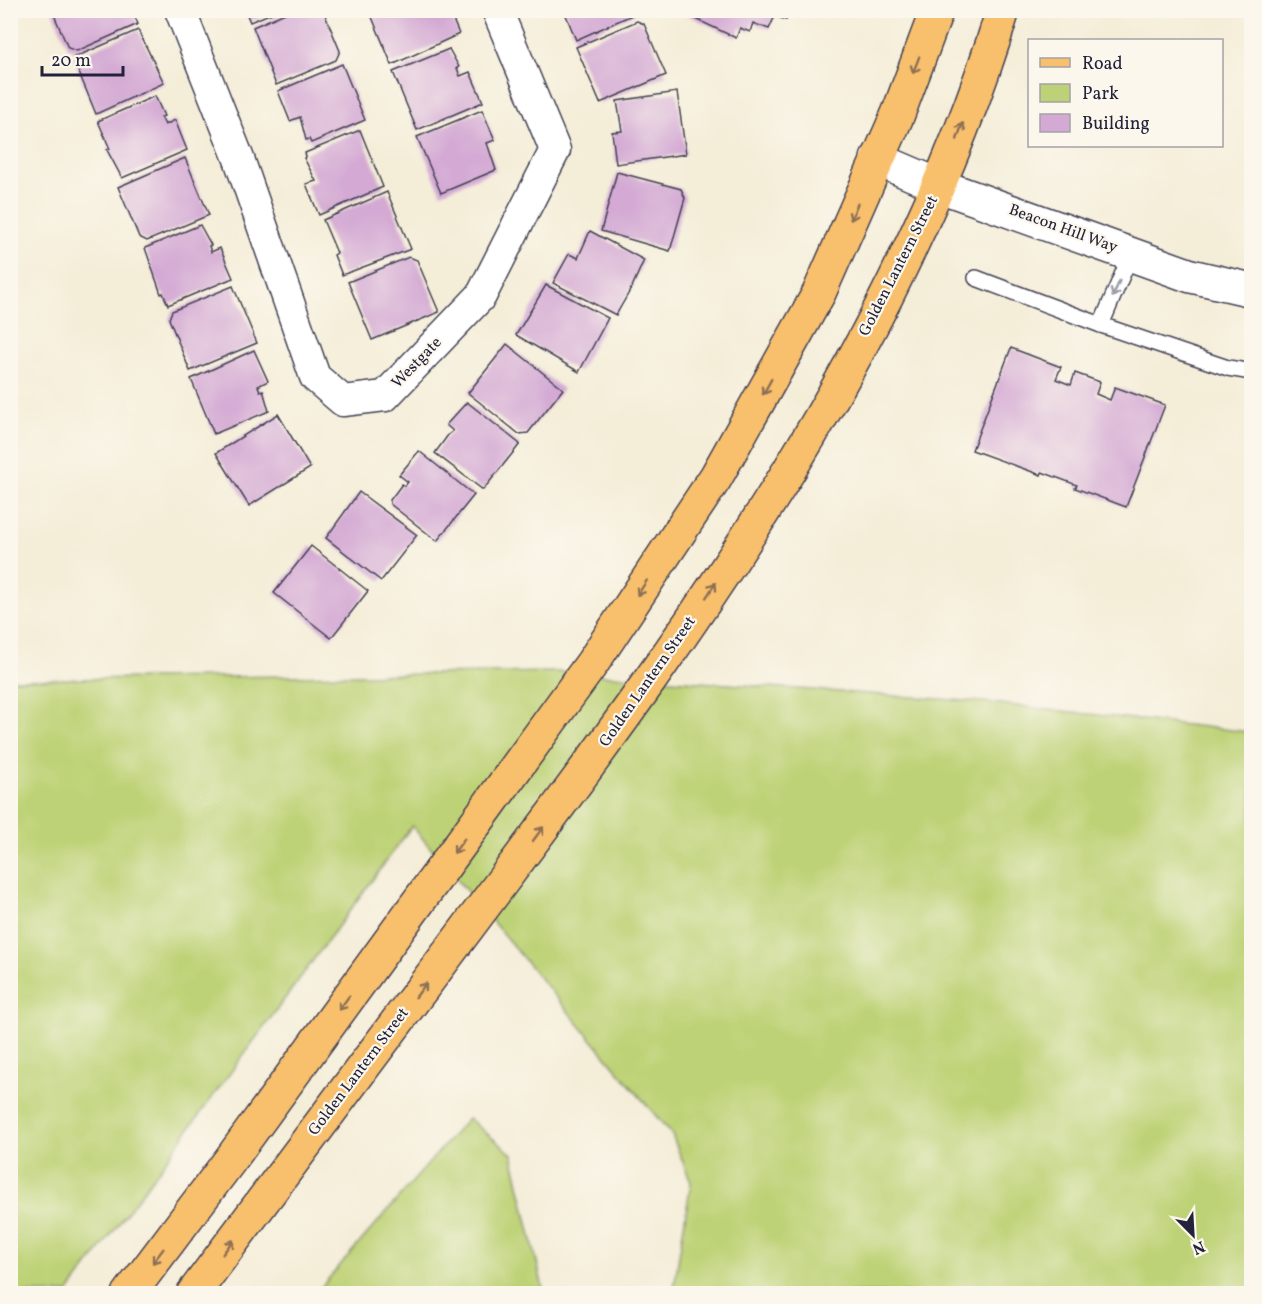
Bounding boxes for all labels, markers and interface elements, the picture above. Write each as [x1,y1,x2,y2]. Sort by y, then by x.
scale bar [42,39,123,77]
legend [1028,39,1223,147]
text: 20 m [51,49,91,74]
text: Road [1082,52,1123,77]
one-way arrow [910,55,921,74]
text: Park [1082,82,1119,107]
text: Building [1082,112,1150,137]
one-way arrow [955,122,966,141]
street label: Golden Lantern Street [854,192,944,340]
street label: Beacon Hill Way [1006,199,1121,259]
one-way arrow [848,203,859,221]
one-way arrow [1110,280,1121,298]
street label: Westgate [387,332,447,394]
one-way arrow [761,377,772,395]
one-way arrow [636,579,648,595]
one-way arrow [705,582,717,598]
street label: Golden Lantern Street [595,612,702,752]
one-way arrow [532,827,544,843]
one-way arrow [452,837,465,853]
one-way arrow [415,983,427,999]
one-way arrow [338,995,350,1011]
street label: Golden Lantern Street [304,1003,415,1141]
north arrow [1163,1205,1223,1265]
text: N [1188,1234,1208,1259]
one-way arrow [222,1239,234,1255]
one-way arrow [151,1248,164,1264]

